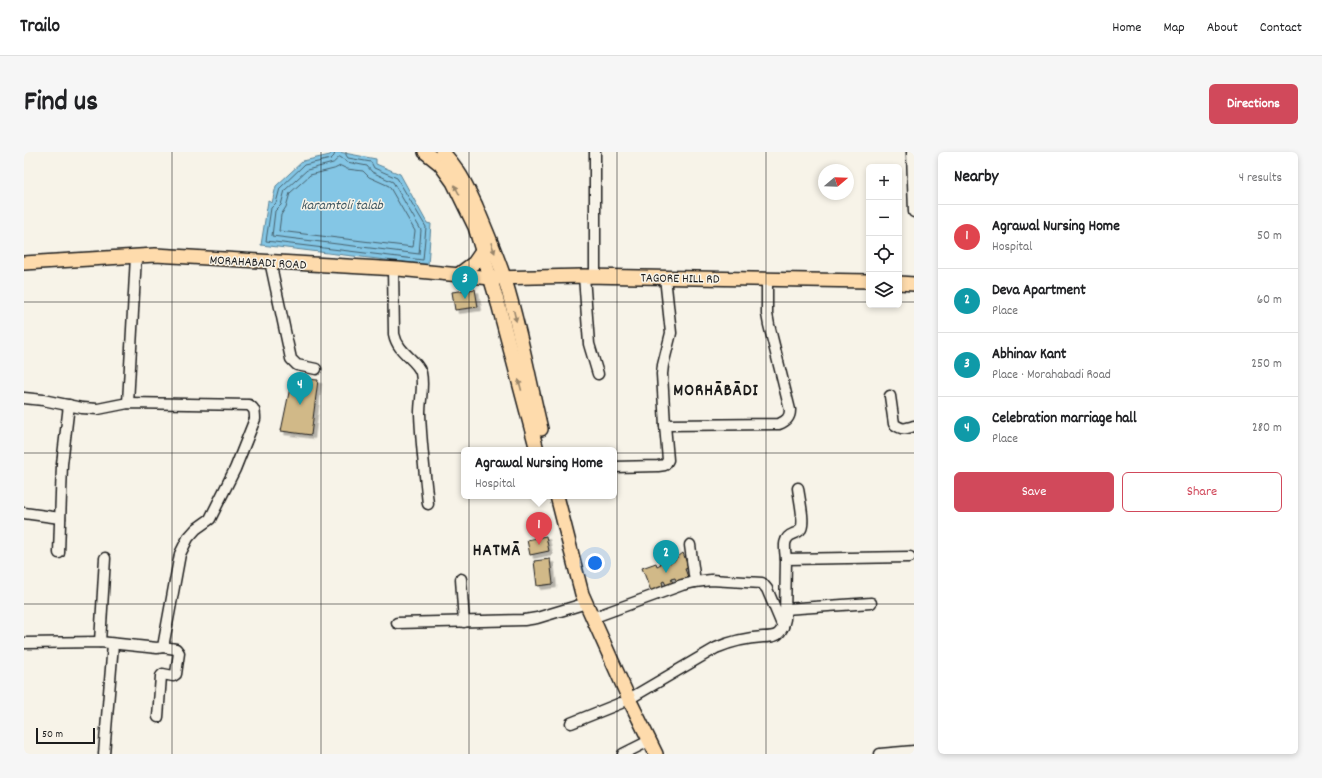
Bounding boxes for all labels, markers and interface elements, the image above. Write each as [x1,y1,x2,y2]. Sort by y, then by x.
text: Trailo [20,14,60,41]
text: Home [1112,18,1141,38]
text: Map [1163,18,1185,38]
text: About [1207,18,1238,38]
text: Contact [1260,18,1302,38]
text: Find us [24,84,98,124]
button: Directions [1209,84,1298,124]
north arrow [818,164,854,200]
map controls [866,164,902,308]
button: + [866,164,902,200]
text: Nearby [954,166,998,190]
text: 4 results [1239,169,1282,188]
one-way arrow [454,184,460,196]
water label: karamtoli talab [301,196,385,216]
button: − [866,200,902,236]
text: Agrawal Nursing Home [992,216,1120,238]
text: 1 [966,227,968,246]
text: 50 m [1257,227,1282,246]
button: locate [866,236,902,272]
text: Hospital [992,238,1032,257]
one-way arrow [490,242,496,254]
street label: MORAHABADI ROAD [209,251,307,276]
pin: 3 [452,266,478,299]
street label: TAGORE HILL RD [640,269,720,290]
button: layers [866,272,902,308]
text: Deva Apartment [992,280,1086,302]
text: 2 [964,291,970,310]
text: 60 m [1257,291,1282,310]
text: Place [992,302,1018,321]
one-way arrow [512,310,518,322]
text: Abhinav Kant [992,344,1066,366]
text: 3 [964,355,970,374]
text: 250 m [1251,355,1282,374]
text: Place · Morahabadi Road [992,366,1111,385]
pin: 4 [287,372,313,405]
one-way arrow [517,379,523,391]
district label: MORHĀBĀDI [673,380,759,404]
text: Celebration marriage hall [992,408,1137,430]
text: 4 [964,419,970,438]
text: 280 m [1252,419,1282,438]
text: Place [992,430,1018,449]
popup [461,447,617,499]
text: Agrawal Nursing Home [475,453,603,475]
button: Save [954,472,1114,512]
button: Share [1122,472,1282,512]
text: Hospital [475,475,515,494]
pin: 1 [526,512,552,545]
district label: HATMĀ [473,540,521,564]
pin: 2 [653,540,679,573]
your location [585,553,605,573]
scale bar [36,726,95,745]
text: 50 m [42,727,63,743]

